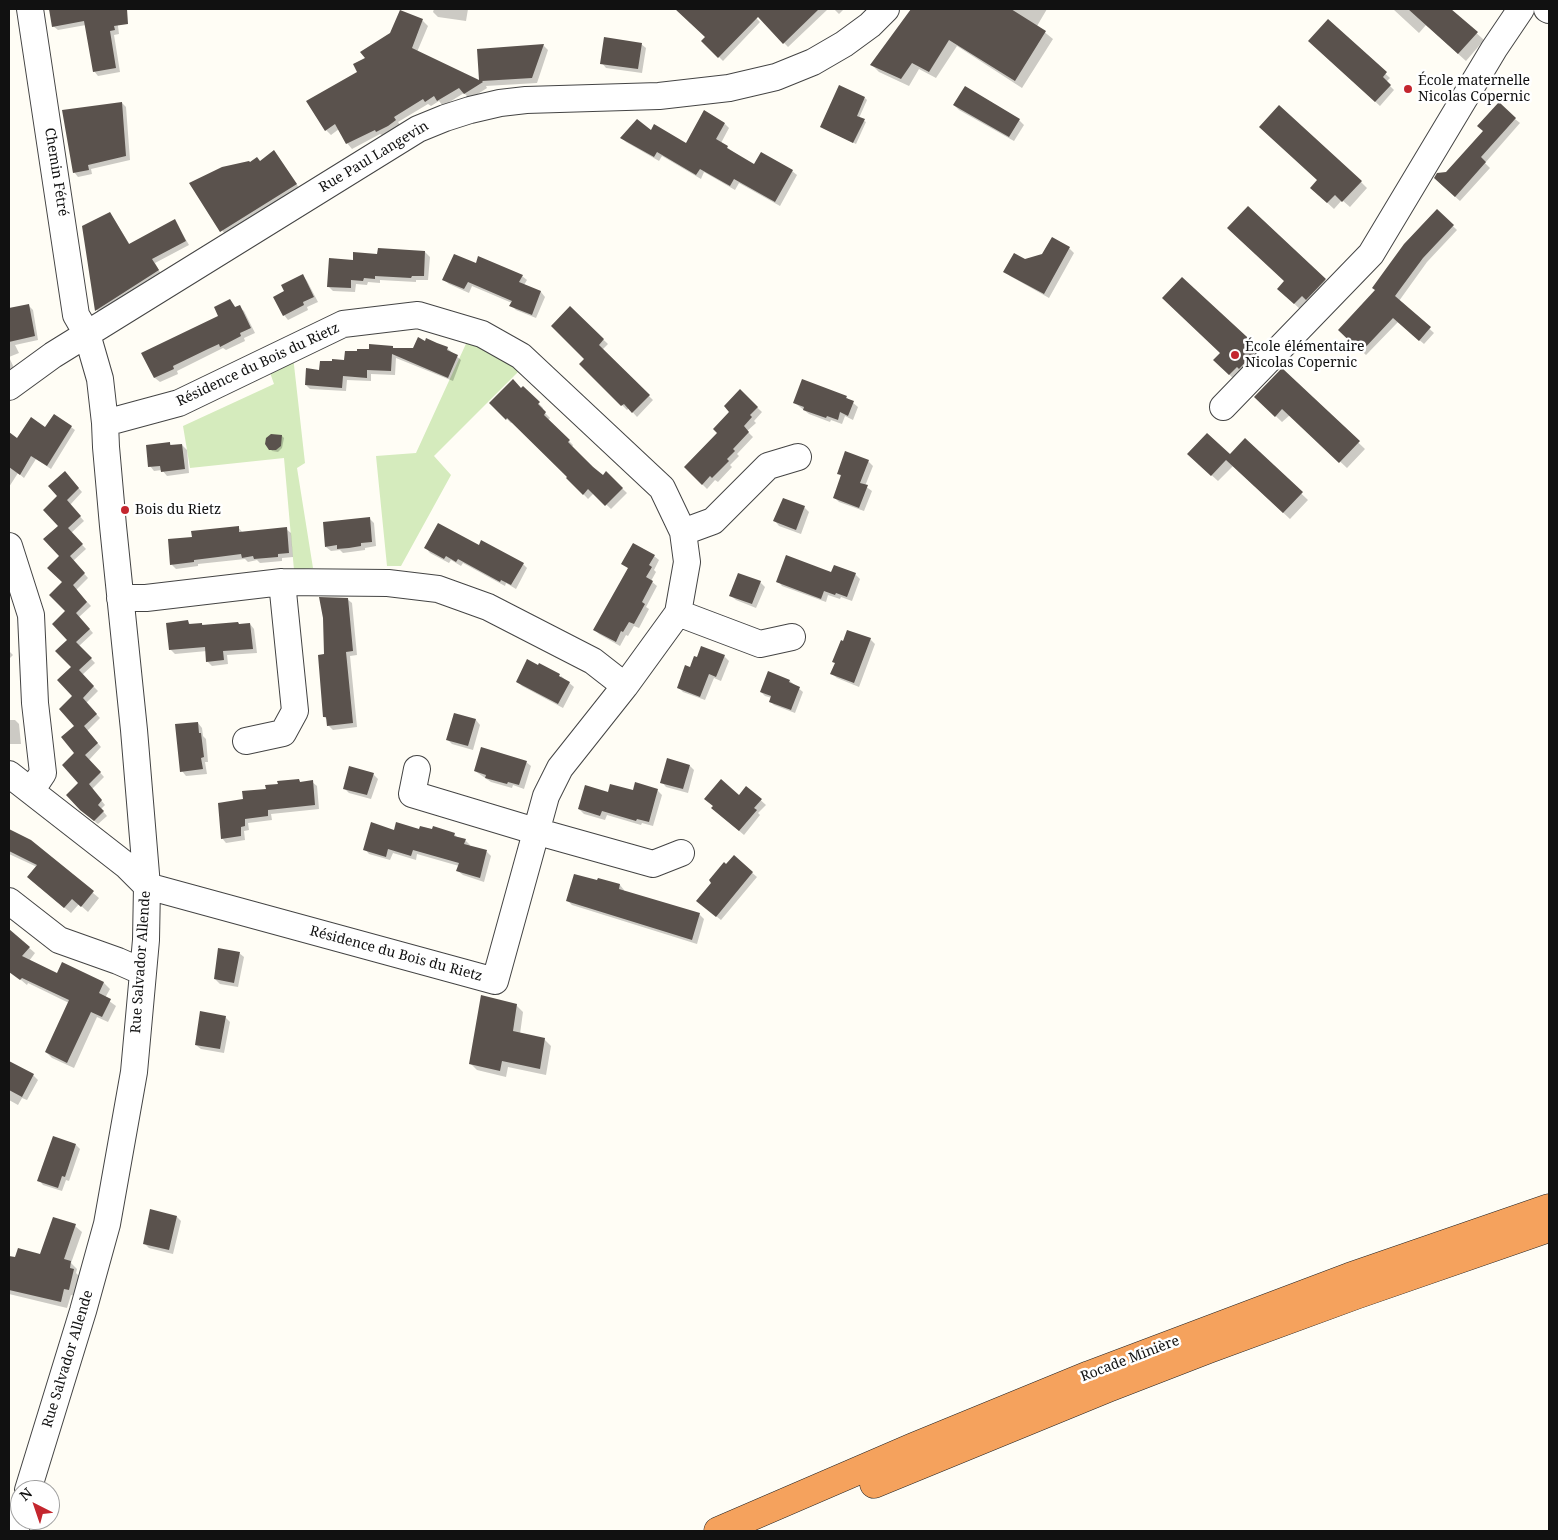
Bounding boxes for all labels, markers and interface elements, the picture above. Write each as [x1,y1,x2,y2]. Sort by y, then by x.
place label: École maternelle Nicolas Copernic [1418,73,1530,105]
marker: École maternelle Nicolas Copernic [1402,83,1414,95]
street label: Rue Paul Langevin [316,118,432,196]
street label: Chemin Fétré [41,126,71,218]
street label: Résidence du Bois du Rietz [174,320,342,410]
place label: École élémentaire Nicolas Copernic [1245,339,1365,372]
marker: École élémentaire Nicolas Copernic [1229,349,1241,361]
place label: Bois du Rietz [135,502,221,518]
marker: Bois du Rietz [119,504,131,516]
street label: Rue Salvador Allende [128,890,154,1034]
street label: Résidence du Bois du Rietz [308,923,484,985]
street label: Rue Salvador Allende [39,1288,97,1430]
street label: Rocade Minière [1078,1332,1182,1386]
north arrow [10,1480,60,1530]
text: N [15,1483,36,1505]

